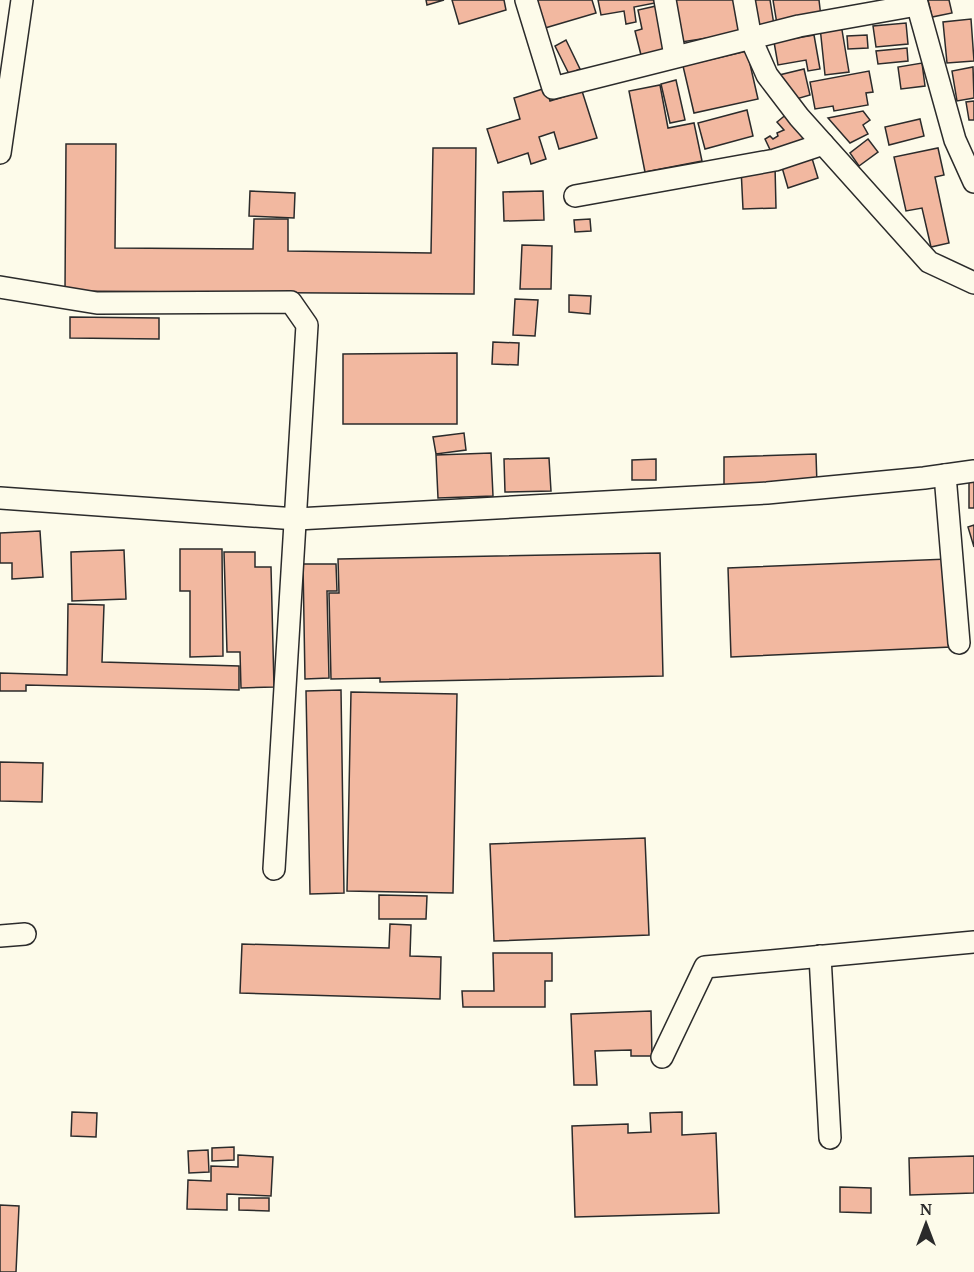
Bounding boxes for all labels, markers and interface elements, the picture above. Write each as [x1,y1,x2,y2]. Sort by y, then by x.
north arrow [896,1194,956,1254]
text: N [920,1198,932,1220]

